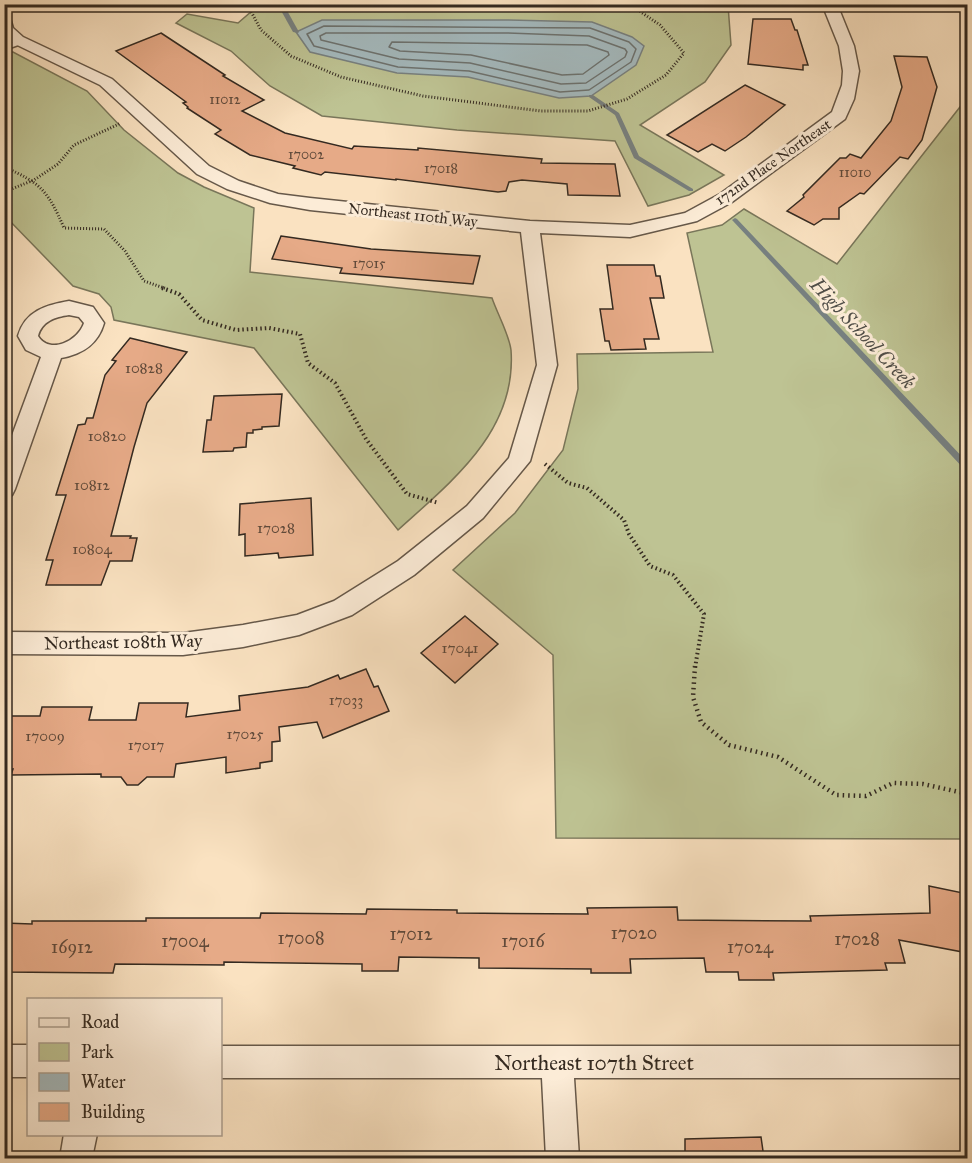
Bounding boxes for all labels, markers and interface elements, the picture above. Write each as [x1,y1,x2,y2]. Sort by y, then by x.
house number: 11012 [209,91,241,108]
street label: 172nd Place Northeast [711,115,835,209]
house number: 17002 [288,146,324,163]
house number: 17018 [424,160,458,177]
house number: 11010 [839,164,871,181]
street label: Northeast 110th Way [347,199,480,231]
house number: 17015 [353,255,386,272]
water label: High School Creek [805,272,921,394]
house number: 10828 [125,359,163,377]
house number: 10820 [88,427,126,445]
house number: 10812 [74,476,111,494]
house number: 17028 [257,519,295,537]
house number: 10804 [72,540,112,558]
street label: Northeast 108th Way [44,630,203,654]
house number: 17041 [442,639,479,657]
house number: 17033 [329,691,363,709]
house number: 17025 [227,725,263,743]
house number: 17009 [25,727,65,745]
house number: 17017 [128,736,164,754]
house number: 17020 [611,922,657,944]
house number: 17012 [389,923,433,945]
house number: 17008 [277,927,325,949]
house number: 17028 [834,928,880,950]
house number: 17004 [161,930,210,952]
house number: 17016 [501,930,545,952]
house number: 16912 [51,936,93,958]
house number: 17024 [727,936,774,958]
legend [27,998,222,1136]
text: Road [81,1011,119,1033]
text: Park [81,1041,114,1063]
street label: Northeast 107th Street [494,1050,694,1076]
text: Water [81,1071,126,1093]
text: Building [81,1101,145,1124]

